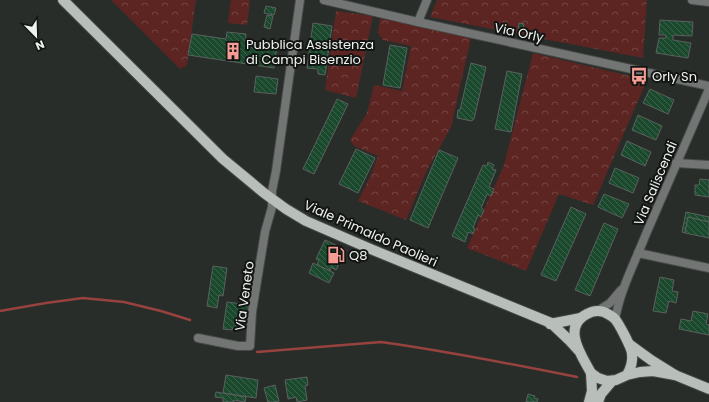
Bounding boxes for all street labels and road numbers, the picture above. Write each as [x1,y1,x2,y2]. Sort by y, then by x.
street label: Via Orly [493,18,546,47]
street label: Via Saliscendi [629,138,682,228]
street label: Viale Primaldo Paolieri [301,195,441,271]
street label: Via Veneto [230,260,259,332]

